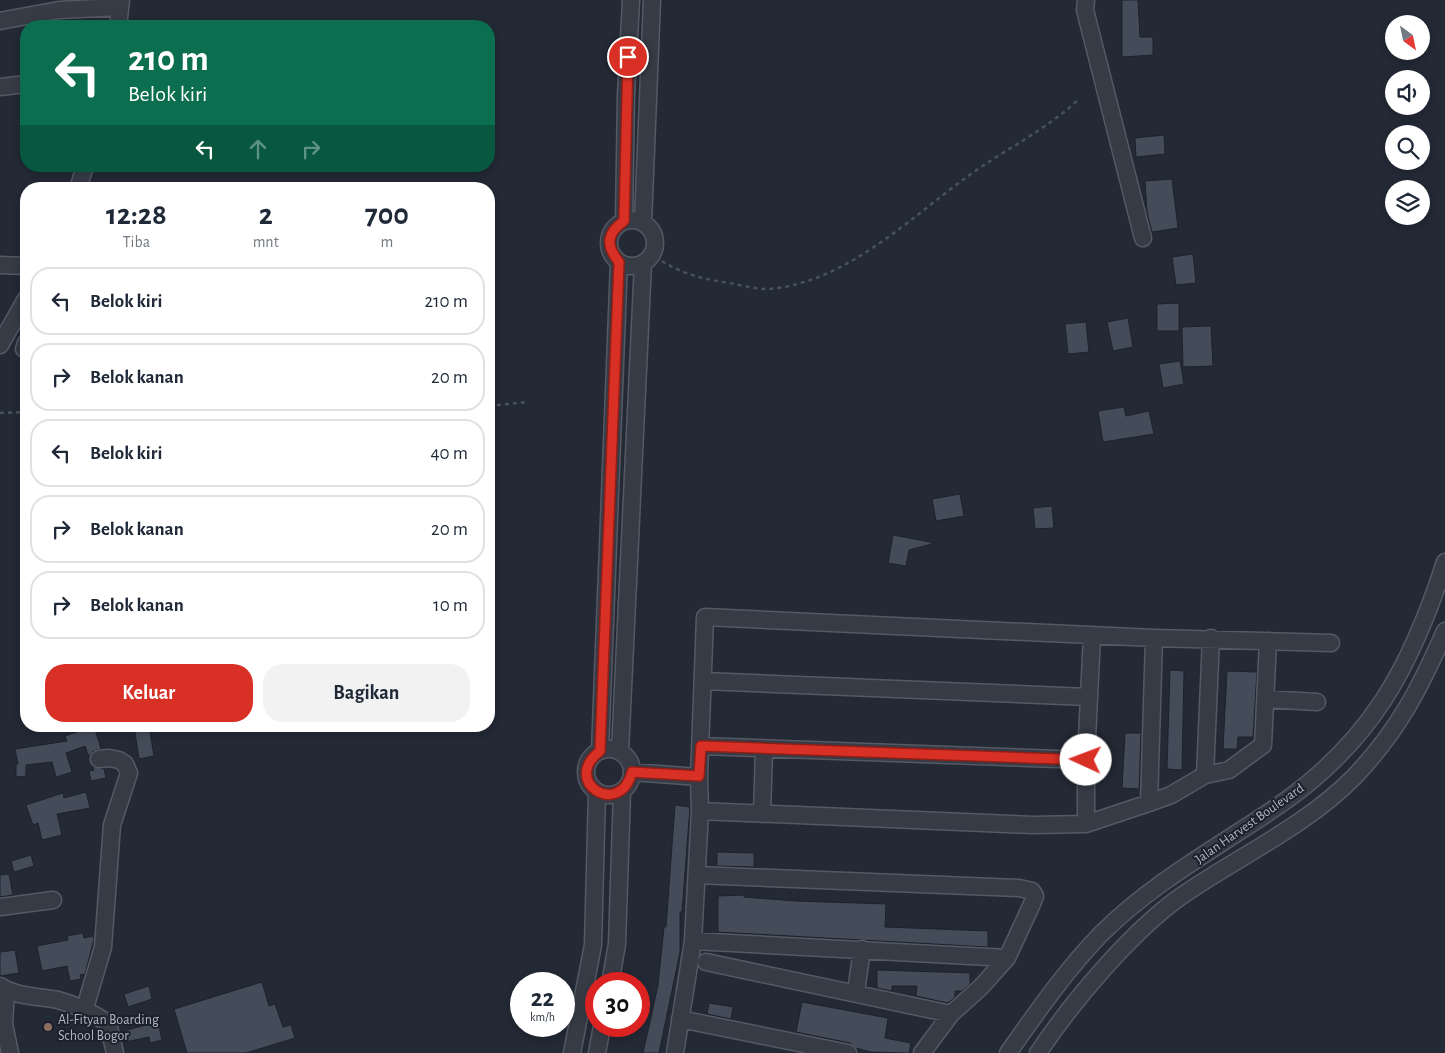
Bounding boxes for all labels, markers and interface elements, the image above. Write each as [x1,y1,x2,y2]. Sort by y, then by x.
north arrow [1385,15,1430,60]
map controls [1385,15,1430,225]
pin [607,36,649,78]
icon: left [45,40,110,105]
text: 210 m [128,42,209,77]
icon: arrive [614,43,642,71]
button: sound [1385,70,1430,115]
text: Belok kiri [128,83,207,105]
button: search [1385,125,1430,170]
icon: left [191,135,219,163]
icon: ahead [244,135,272,163]
icon: right [297,135,325,163]
button: layers [1385,180,1430,225]
text: 12:28 [106,200,167,230]
text: 2 [259,200,273,230]
text: 700 [365,200,409,230]
text: Tiba [123,234,150,250]
text: mnt [253,234,279,250]
text: m [380,234,393,250]
icon: left [47,287,75,315]
text: Belok kiri [90,292,162,311]
text: 210 m [424,292,468,311]
icon: right [47,363,75,391]
text: Belok kanan [90,368,184,387]
text: 20 m [431,368,468,387]
icon: left [47,439,75,467]
text: Belok kiri [90,444,162,463]
text: 40 m [430,444,468,463]
icon: right [47,515,75,543]
text: Belok kanan [90,520,184,539]
text: 20 m [431,520,468,539]
icon: right [47,591,75,619]
text: Belok kanan [90,596,184,615]
text: 10 m [433,596,468,615]
button: Keluar [45,664,253,722]
button: Bagikan [263,664,470,722]
position arrow [1059,733,1111,785]
street label: Jalan Harvest Boulevard [1193,781,1307,867]
speed limit sign: 30 [585,972,650,1037]
text: 22 [531,986,554,1011]
text: km/h [530,1011,555,1023]
place label: Al-Fityan Boarding School Bogor [58,1013,159,1043]
marker: Al-Fityan Boarding School Bogor [42,1021,54,1033]

